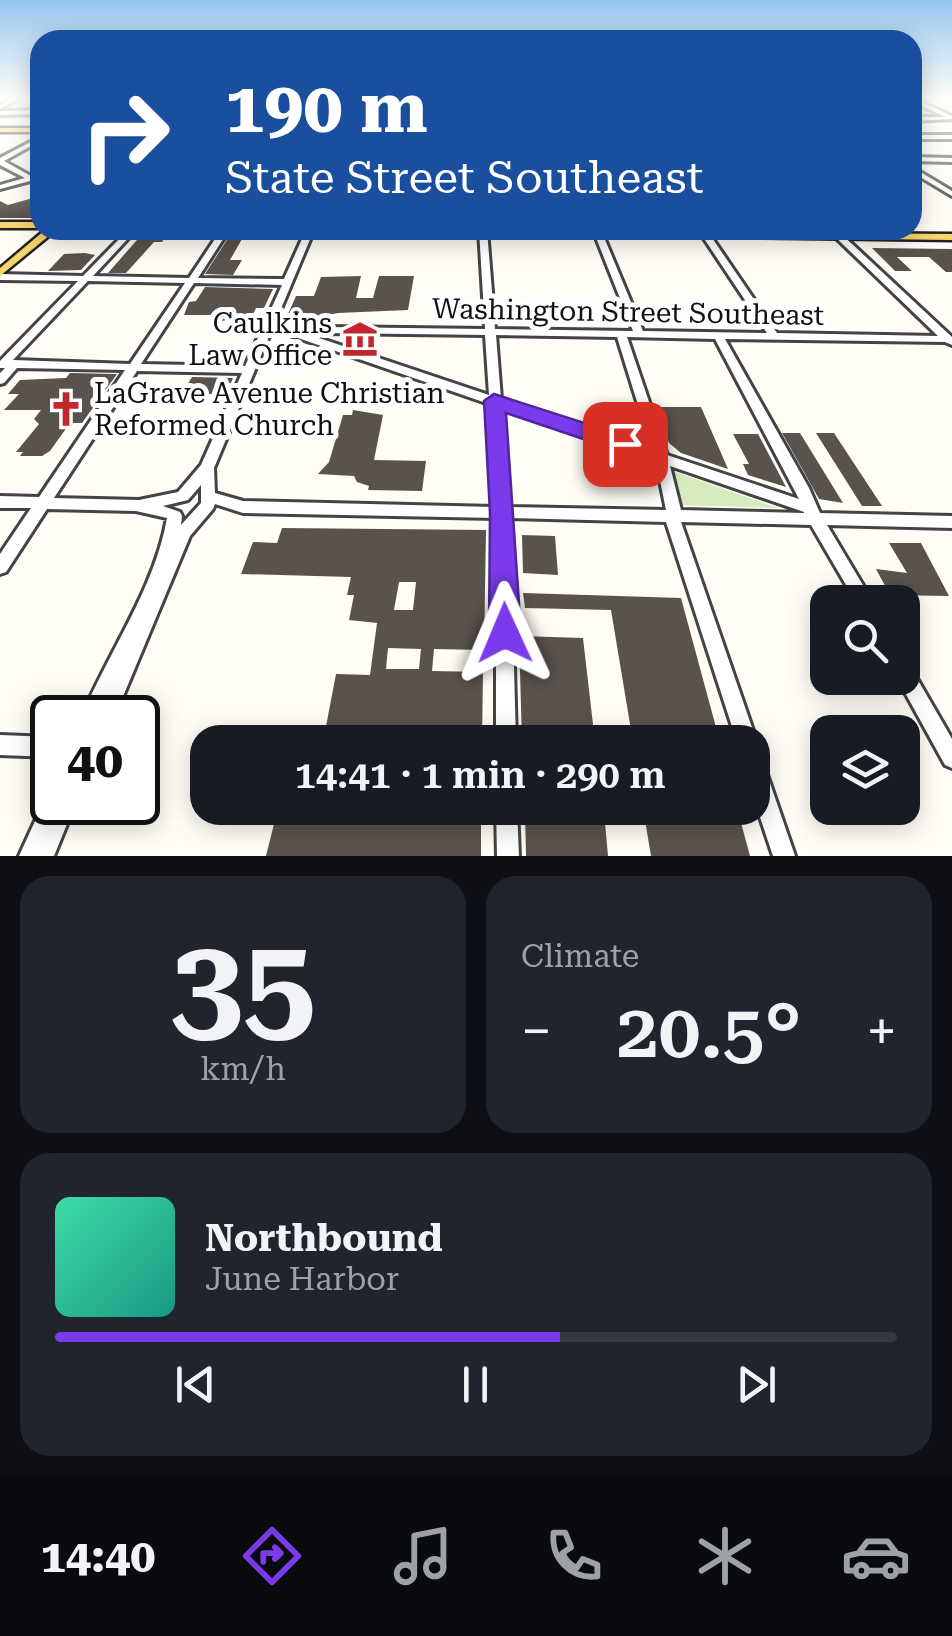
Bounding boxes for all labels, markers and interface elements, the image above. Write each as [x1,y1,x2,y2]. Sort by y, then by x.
text: 190 m [225,67,428,149]
icon: right [60,70,190,200]
text: State Street Southeast [225,151,704,204]
street label: Washington Street Southeast [432,292,824,332]
place label: Caulkins Law Office [188,307,332,372]
museum icon: Caulkins Law Office [341,320,379,358]
place label: LaGrave Avenue Christian Reformed Church [94,377,445,442]
church icon: LaGrave Avenue Christian Reformed Church [47,390,85,428]
pin [583,402,668,487]
icon: arrive [598,417,653,472]
position arrow [453,581,557,685]
map controls [810,585,920,825]
button: search [810,585,920,695]
speed limit sign: 40 [30,695,160,825]
button: layers [810,715,920,825]
text: 14:41 · 1 min · 290 m [295,753,666,797]
text: 35 [170,908,316,1061]
text: Climate [521,937,639,975]
text: 20.5° [616,987,802,1075]
text: − [521,999,552,1063]
text: + [866,999,897,1063]
text: km/h [200,1050,286,1088]
text: Northbound [205,1216,443,1260]
text: June Harbor [205,1260,399,1298]
icon: previous [168,1357,223,1412]
icon: pause [448,1357,503,1412]
icon: next [729,1357,784,1412]
icon: directions [237,1521,307,1591]
icon: music [388,1521,458,1591]
icon: phone [539,1521,609,1591]
icon: climate [690,1521,760,1591]
icon: car [841,1521,911,1591]
text: 14:40 [41,1530,155,1583]

